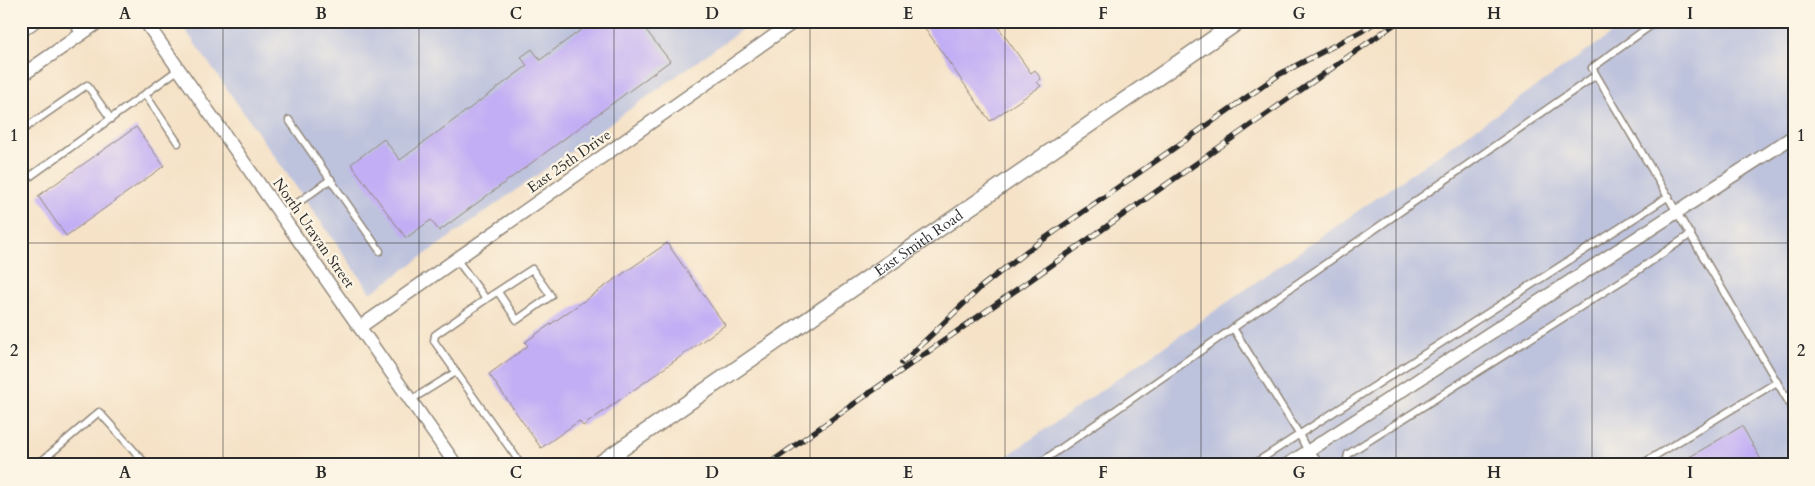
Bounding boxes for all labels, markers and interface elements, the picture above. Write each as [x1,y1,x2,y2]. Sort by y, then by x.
text: A [119,3,131,25]
text: B [315,3,327,25]
text: C [510,3,522,25]
text: D [705,3,719,25]
text: E [903,3,913,25]
text: F [1098,3,1108,25]
text: G [1292,3,1306,25]
text: H [1487,3,1501,25]
text: I [1687,3,1693,25]
text: 1 [10,125,18,147]
street label: East 25th Drive [523,125,615,197]
text: 1 [1797,125,1805,147]
street label: North Uravan Street [268,174,360,292]
street label: East Smith Road [870,205,967,281]
text: 2 [10,340,18,362]
text: 2 [1797,340,1805,362]
text: A [119,462,131,484]
text: B [315,462,327,484]
text: C [510,462,522,484]
text: D [705,462,719,484]
text: E [903,462,913,484]
text: F [1098,462,1108,484]
text: G [1292,462,1306,484]
text: H [1487,462,1501,484]
text: I [1687,462,1693,484]

